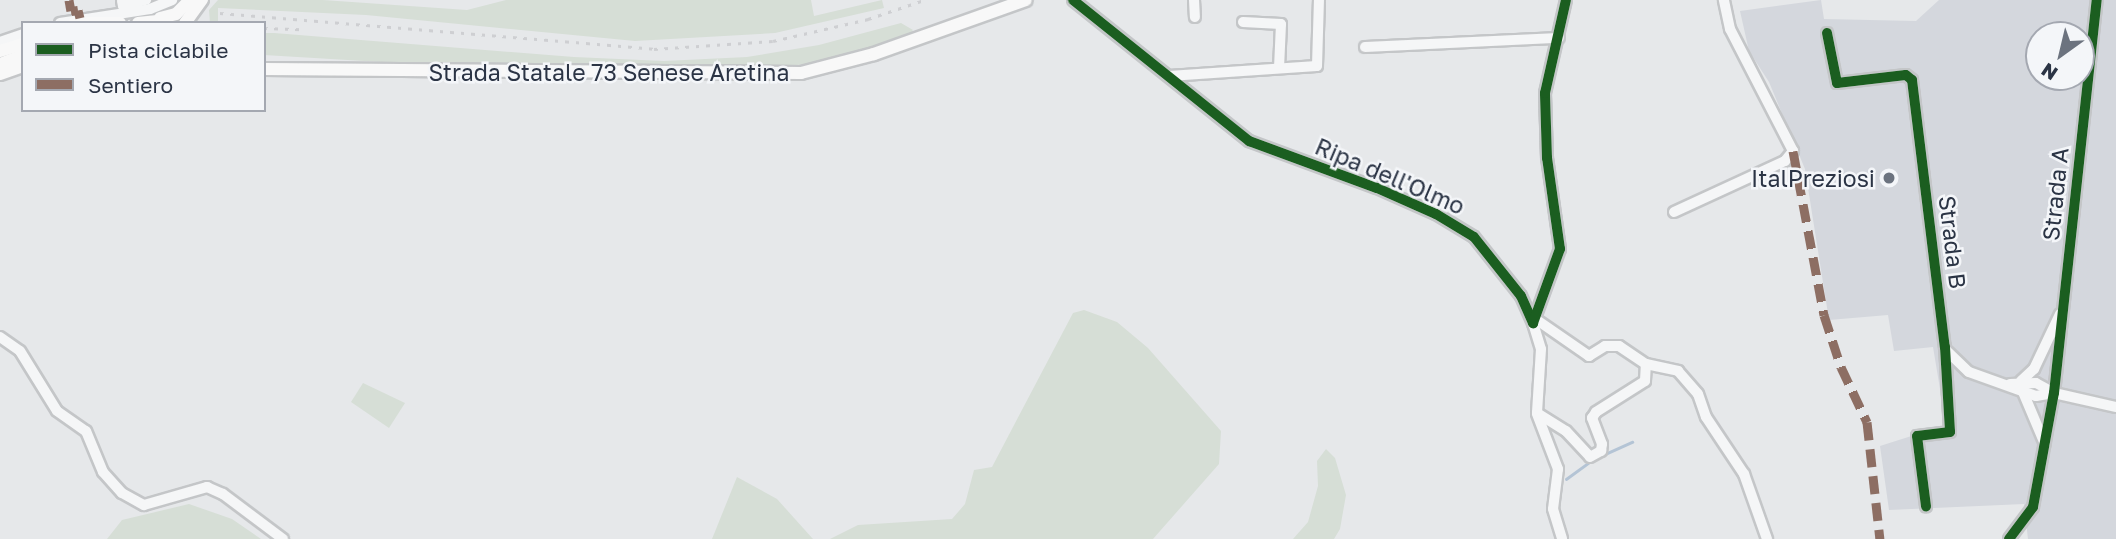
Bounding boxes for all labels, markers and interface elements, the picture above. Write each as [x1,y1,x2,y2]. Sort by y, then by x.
legend [21,21,266,112]
north arrow [2025,21,2095,91]
text: Pista ciclabile [88,37,228,63]
street label: Strada Statale 73 Senese Aretina [429,58,789,86]
text: N [2037,59,2062,86]
text: Sentiero [88,72,173,98]
street label: Ripa dell'Olmo [1311,132,1469,220]
street label: Strada A [2036,146,2074,242]
place label: ItalPreziosi [1751,164,1875,192]
marker: ItalPreziosi [1881,170,1897,186]
street label: Strada B [1934,194,1972,290]

